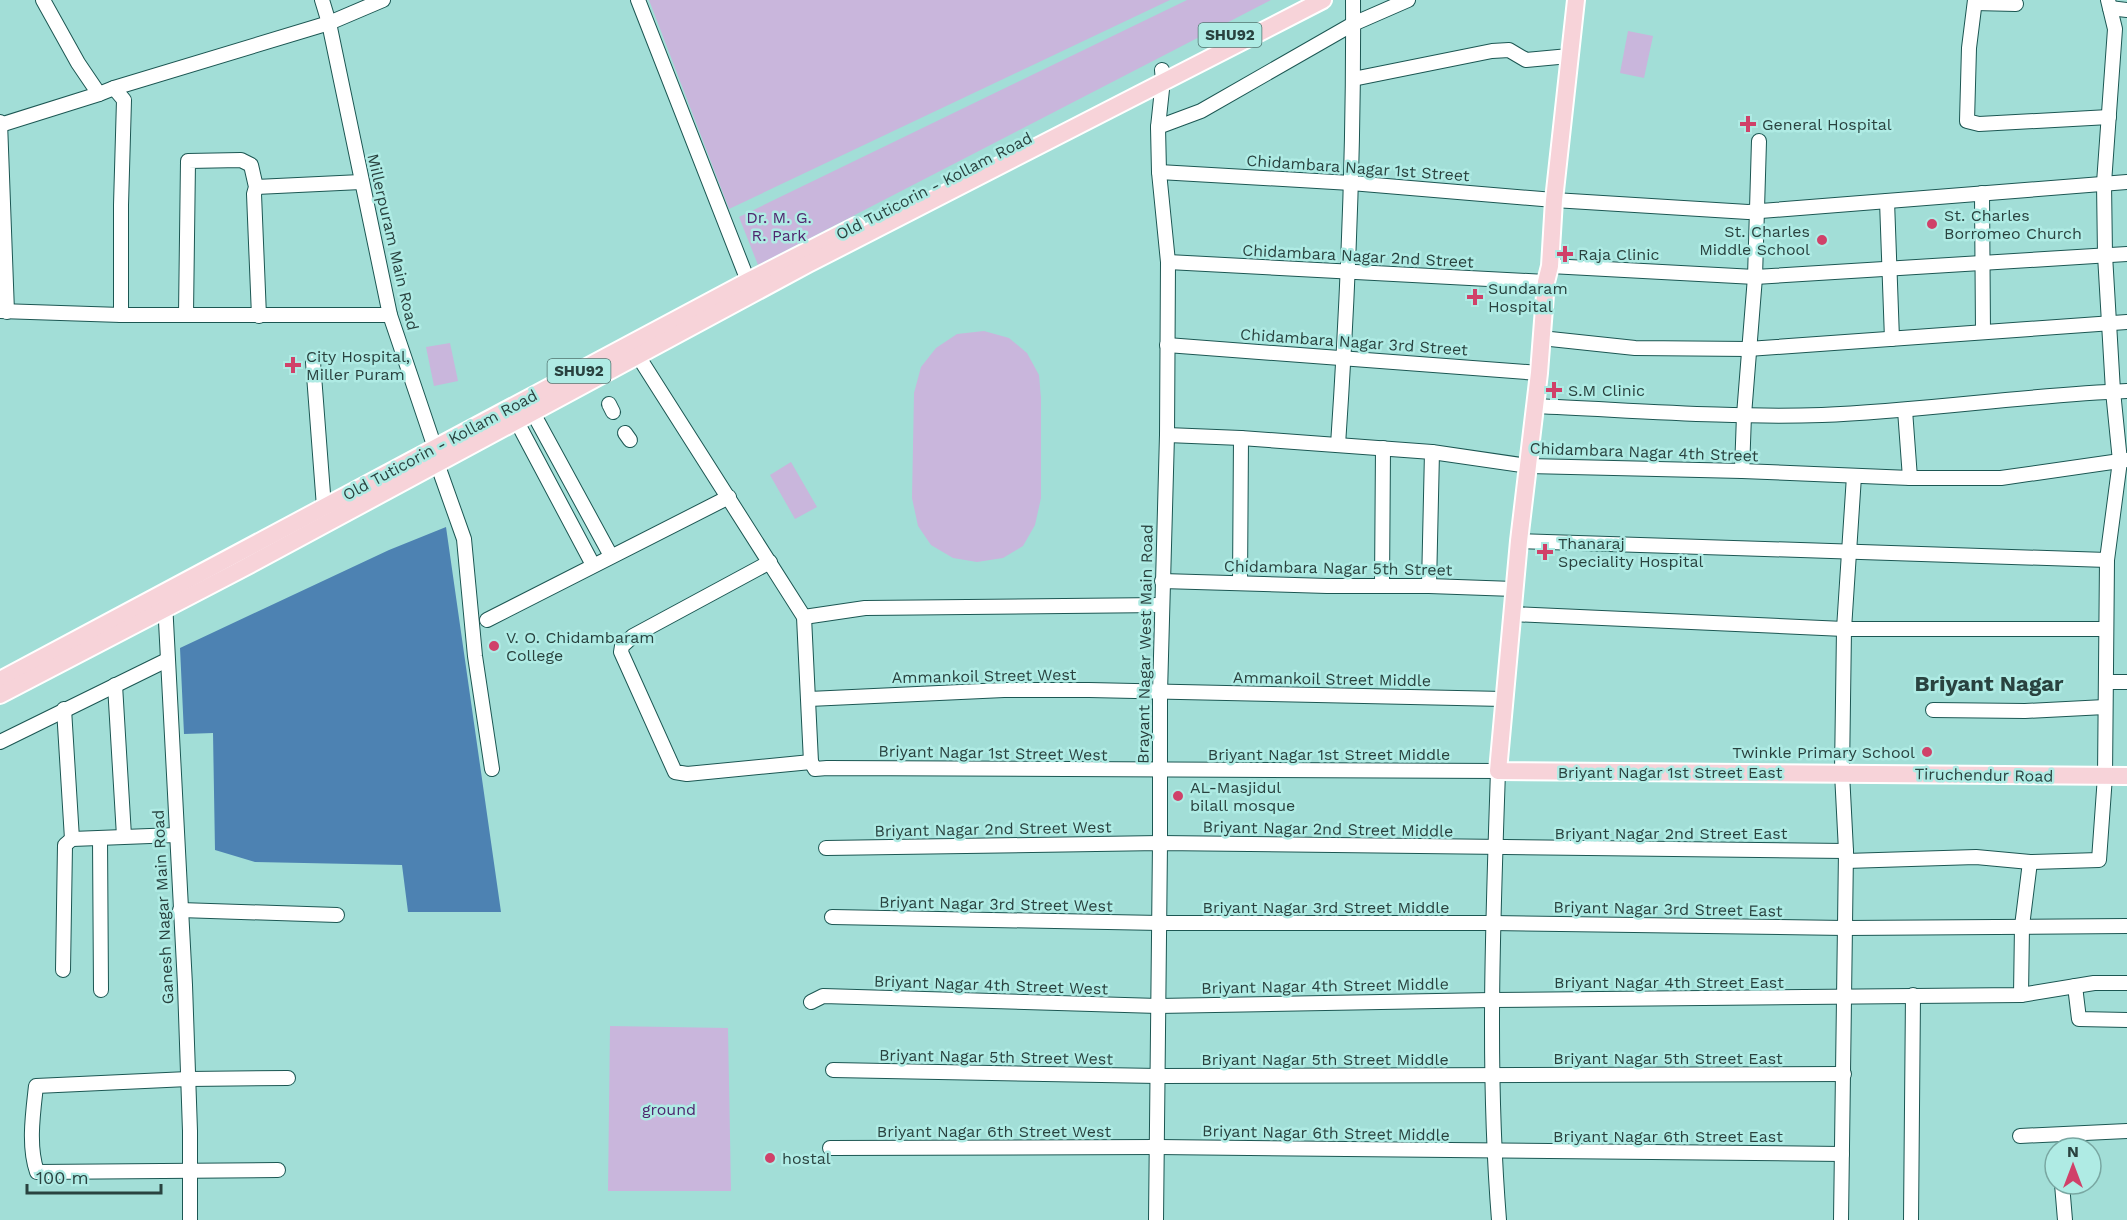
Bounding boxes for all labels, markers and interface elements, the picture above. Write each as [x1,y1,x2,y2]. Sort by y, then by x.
road number: SHU92 [1198,23,1262,47]
marker: General Hospital [1739,115,1757,133]
place label: General Hospital [1762,115,1892,134]
street label: Old Tuticorin - Kollam Road [833,128,1035,244]
street label: Chidambara Nagar 1st Street [1246,151,1470,185]
street label: Millerpuram Main Road [363,152,423,332]
place label: St. Charles Borromeo Church [1944,206,2082,243]
park label: Dr. M. G. R. Park [746,208,812,245]
marker: St. Charles Borromeo Church [1925,217,1939,231]
place label: St. Charles Middle School [1699,222,1810,259]
marker: St. Charles Middle School [1815,233,1829,247]
street label: Chidambara Nagar 2nd Street [1242,240,1475,272]
marker: Raja Clinic [1556,245,1574,263]
place label: Raja Clinic [1578,245,1659,264]
place label: Sundaram Hospital [1488,279,1568,316]
marker: Sundaram Hospital [1466,288,1484,306]
street label: Chidambara Nagar 3rd Street [1240,325,1469,359]
place label: City Hospital, Miller Puram [306,347,410,384]
marker: City Hospital, Miller Puram [284,356,302,374]
road number: SHU92 [548,359,610,383]
marker: S.M Clinic [1545,381,1563,399]
place label: S.M Clinic [1568,381,1645,400]
street label: Old Tuticorin - Kollam Road [339,386,541,504]
street label: Chidambara Nagar 4th Street [1529,439,1759,465]
street label: Brayant Nagar West Main Road [1133,524,1157,764]
place label: Thanaraj Speciality Hospital [1558,534,1704,571]
marker: Thanaraj Speciality Hospital [1536,543,1554,561]
street label: Chidambara Nagar 5th Street [1224,557,1453,579]
place label: V. O. Chidambaram College [506,628,655,665]
marker: V. O. Chidambaram College [487,639,501,653]
street label: Ammankoil Street West [891,665,1077,687]
street label: Ammankoil Street Middle [1233,668,1431,690]
district label: Briyant Nagar [1915,671,2064,696]
street label: Briyant Nagar 1st Street West [878,742,1108,765]
place label: Twinkle Primary School [1732,743,1915,762]
street label: Briyant Nagar 1st Street Middle [1208,745,1450,764]
marker: Twinkle Primary School [1920,745,1934,759]
street label: Briyant Nagar 1st Street East [1558,763,1783,782]
street label: Tiruchendur Road [1915,764,2053,786]
place label: AL-Masjidul bilall mosque [1190,778,1295,815]
marker: AL-Masjidul bilall mosque [1171,789,1185,803]
street label: Ganesh Nagar Main Road [148,809,178,1005]
street label: Briyant Nagar 2nd Street West [874,817,1112,841]
street label: Briyant Nagar 2nd Street Middle [1203,817,1453,841]
street label: Briyant Nagar 2nd Street East [1555,824,1788,843]
street label: Briyant Nagar 3rd Street West [879,892,1113,916]
street label: Briyant Nagar 3rd Street Middle [1203,898,1450,917]
street label: Briyant Nagar 3rd Street East [1553,898,1783,921]
street label: Briyant Nagar 4th Street West [874,971,1109,999]
street label: Briyant Nagar 4th Street East [1554,973,1784,992]
street label: Briyant Nagar 4th Street Middle [1201,974,1449,998]
street label: Briyant Nagar 5th Street West [879,1045,1113,1069]
street label: Briyant Nagar 5th Street East [1553,1049,1783,1068]
street label: Briyant Nagar 5th Street Middle [1201,1050,1449,1069]
park label: ground [642,1100,696,1119]
street label: Briyant Nagar 6th Street Middle [1202,1121,1450,1145]
street label: Briyant Nagar 6th Street West [877,1122,1111,1141]
street label: Briyant Nagar 6th Street East [1553,1127,1783,1146]
north arrow [2043,1136,2103,1196]
text: N [2067,1142,2079,1161]
place label: hostal [782,1149,831,1168]
marker: hostal [763,1151,777,1165]
scale bar [27,1157,160,1195]
text: 100 m [36,1167,89,1188]

